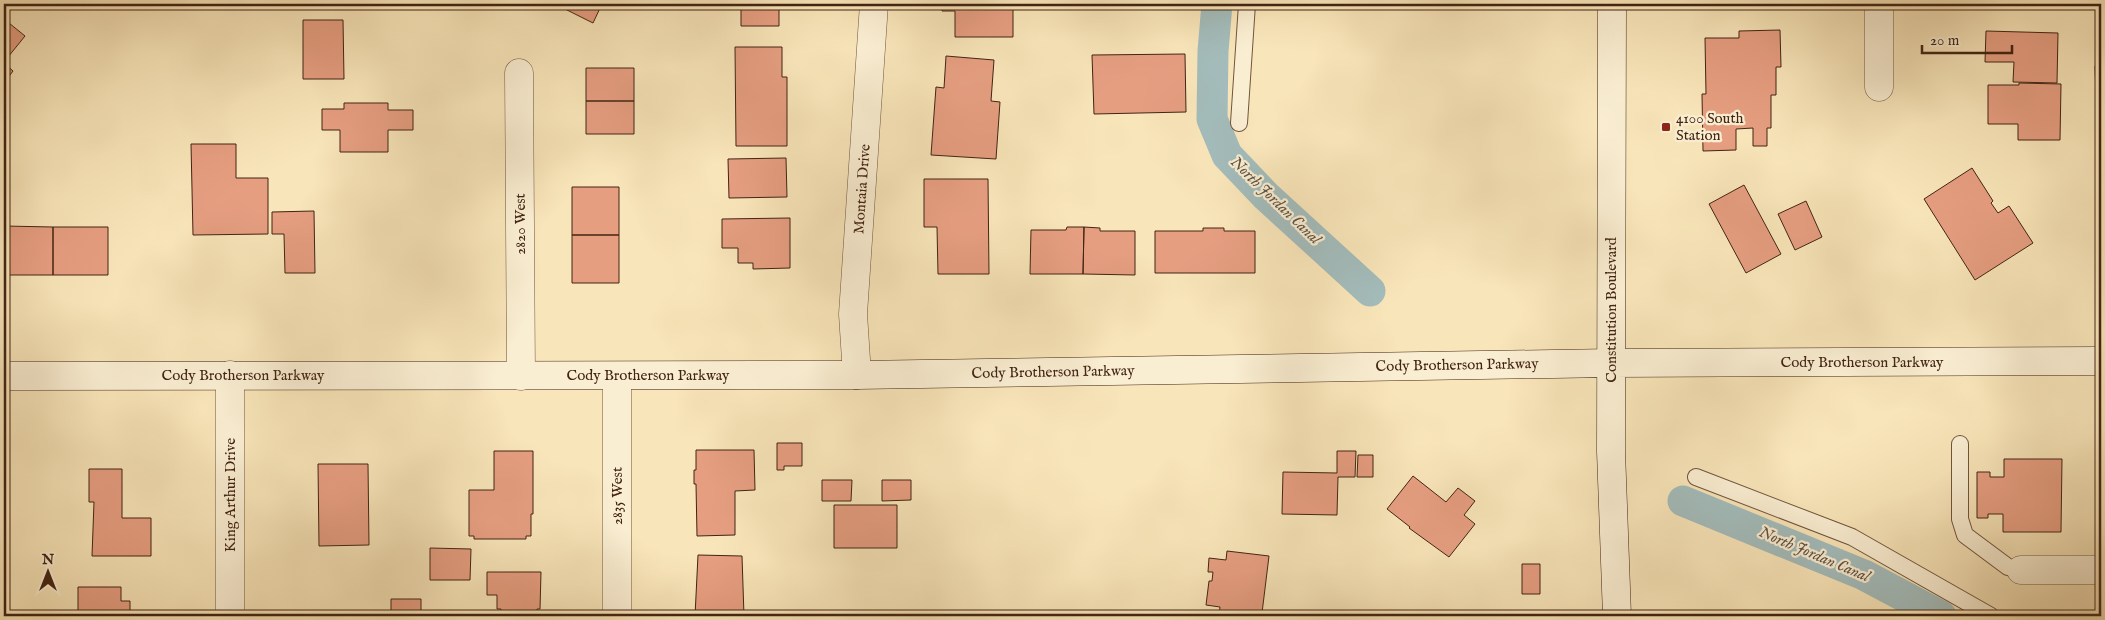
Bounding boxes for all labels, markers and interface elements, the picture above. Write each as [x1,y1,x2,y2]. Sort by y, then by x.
scale bar [1922,22,2012,54]
text: 20 m [1930,31,1960,50]
place label: 4100 South Station [1676,109,1744,145]
marker: 4100 South Station [1660,121,1672,133]
street label: Montaia Drive [849,143,875,235]
water label: North Jordan Canal [1226,153,1325,250]
street label: 2820 West [511,193,530,255]
street label: Constitution Boulevard [1602,236,1621,383]
street label: Cody Brotherson Parkway [1781,353,1944,372]
street label: Cody Brotherson Parkway [1375,354,1539,376]
street label: Cody Brotherson Parkway [971,361,1135,383]
street label: Cody Brotherson Parkway [162,366,325,385]
street label: Cody Brotherson Parkway [567,366,730,385]
street label: King Arthur Drive [221,438,240,552]
street label: 2835 West [608,467,627,525]
water label: North Jordan Canal [1756,523,1873,588]
north arrow [22,548,72,598]
text: N [41,551,54,569]

